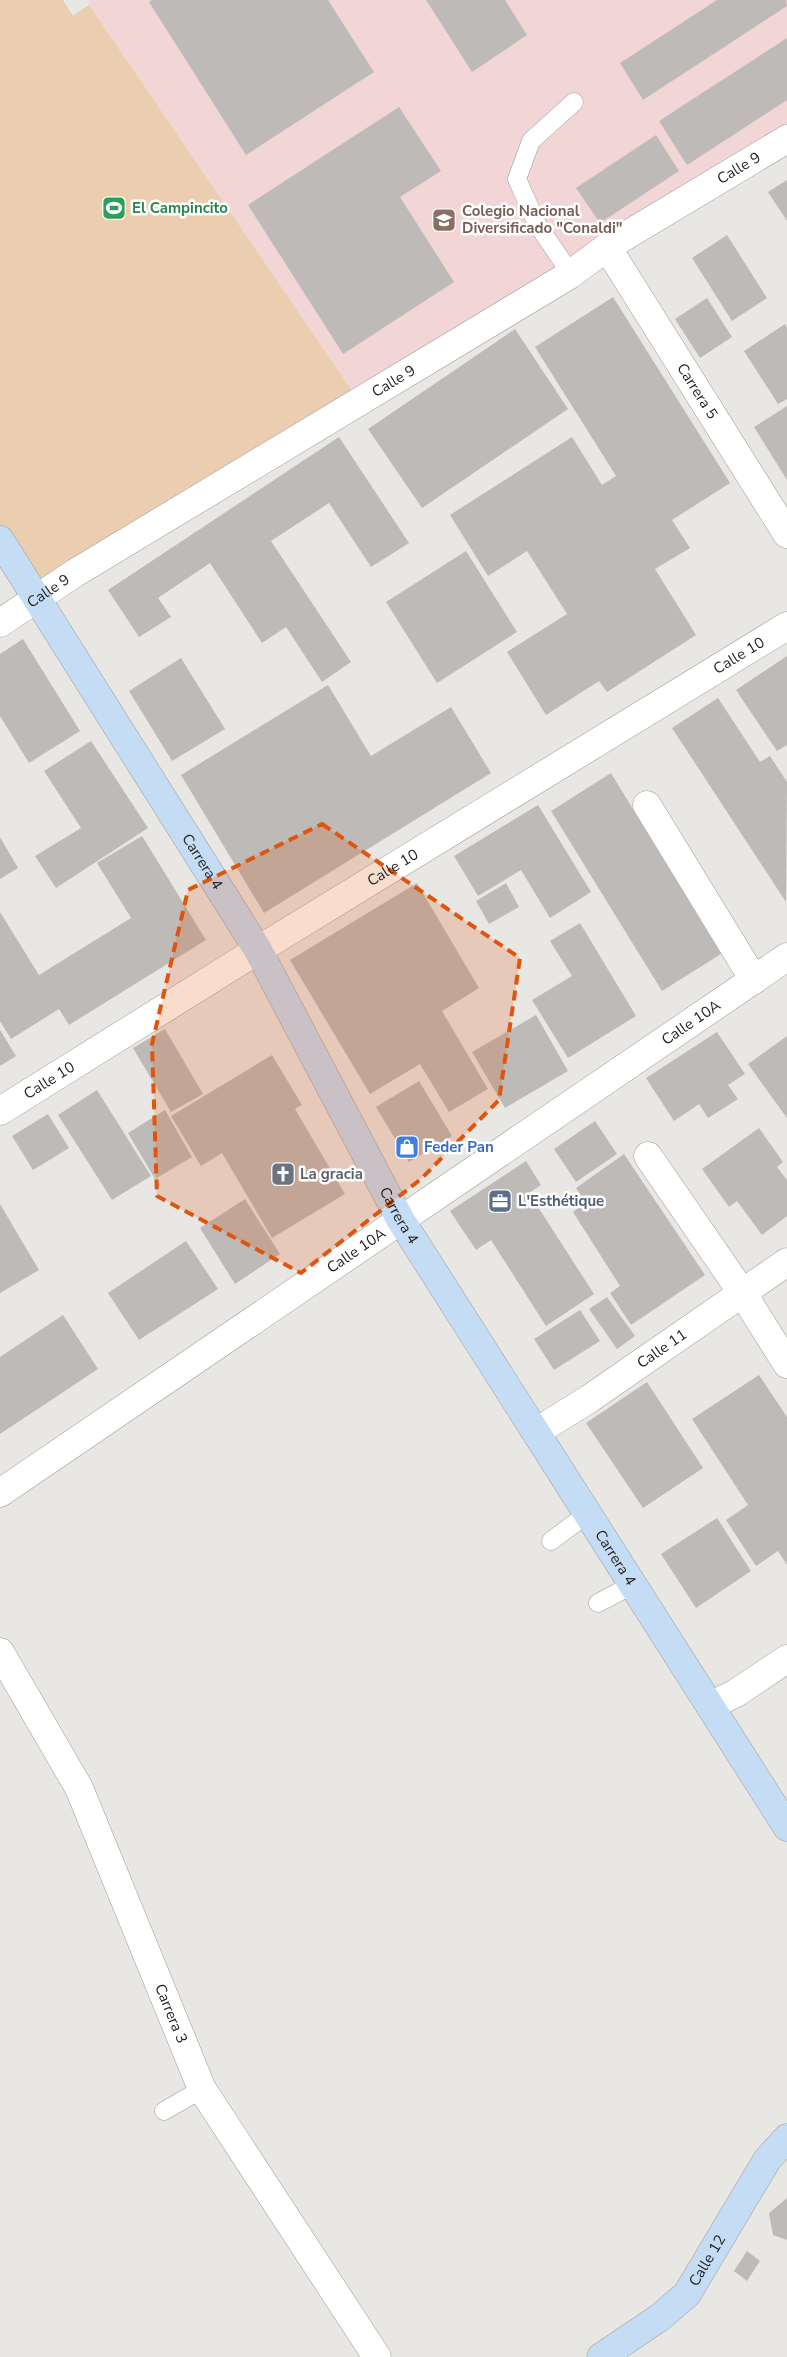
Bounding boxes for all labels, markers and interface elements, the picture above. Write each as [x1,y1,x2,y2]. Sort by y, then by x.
street label: Calle 9 [713,147,764,189]
sports icon: El Campincito [101,195,127,221]
place label: El Campincito [132,198,228,218]
place label: Colegio Nacional Diversificado "Conaldi" [462,201,622,238]
school or university icon: Colegio Nacional Diversificado "Conaldi" [431,207,457,233]
street label: Carrera 5 [672,359,722,423]
street label: Calle 9 [368,360,419,402]
street label: Calle 9 [23,569,74,612]
street label: Calle 10 [710,632,768,679]
street label: Carrera 4 [177,830,228,893]
street label: Calle 10 [363,844,422,891]
street label: Calle 10A [657,995,725,1050]
street label: Calle 10 [20,1057,78,1104]
shop icon: Feder Pan [394,1134,420,1160]
place label: Feder Pan [424,1137,494,1157]
church icon: La gracia [270,1161,296,1187]
place label: La gracia [300,1164,363,1184]
street label: Carrera 4 [375,1183,423,1248]
office icon: L'Esthétique [487,1188,513,1214]
place label: L'Esthétique [518,1191,604,1211]
street label: Calle 10A [323,1223,390,1278]
street label: Calle 11 [633,1324,691,1373]
street label: Carrera 4 [590,1526,641,1589]
street label: Carrera 3 [150,1981,192,2046]
street label: Calle 12 [684,2231,730,2290]

